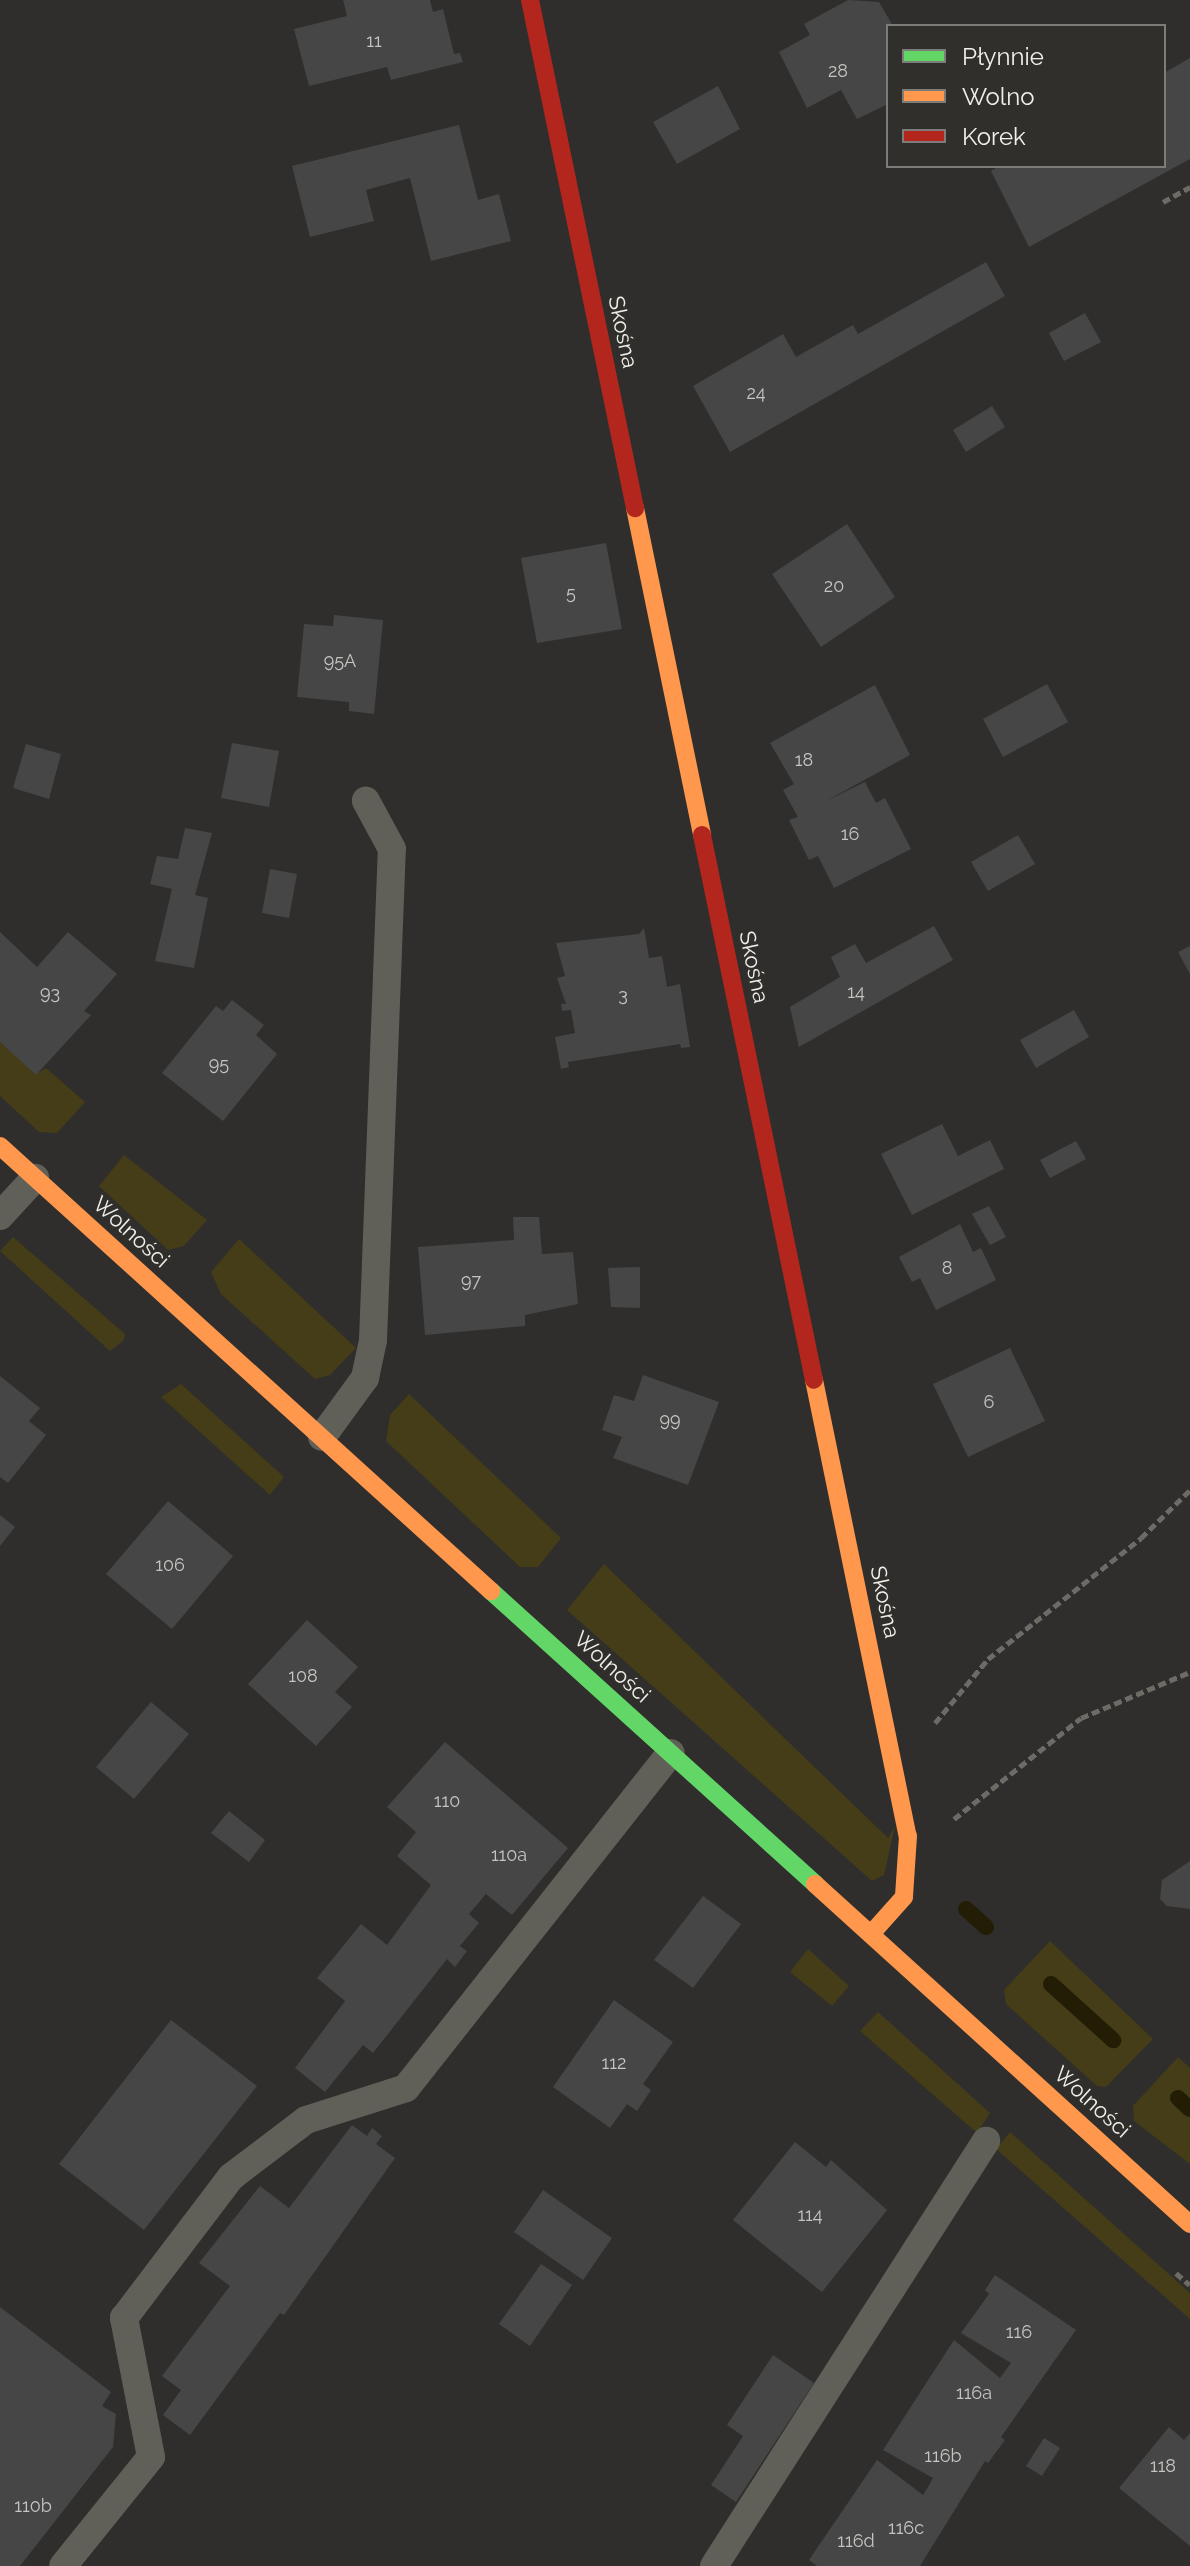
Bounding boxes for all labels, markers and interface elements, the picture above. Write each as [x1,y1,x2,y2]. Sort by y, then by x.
legend [886,24,1166,168]
house number: 11 [366,30,382,52]
text: Płynnie [962,42,1044,71]
house number: 28 [828,60,848,82]
text: Wolno [962,82,1035,111]
text: Korek [962,122,1026,151]
street label: Skośna [603,294,643,370]
house number: 24 [746,382,766,404]
house number: 20 [824,575,844,597]
house number: 5 [566,582,576,604]
house number: 95A [324,650,356,672]
house number: 18 [795,749,813,771]
house number: 16 [841,823,859,845]
street label: Skośna [734,929,774,1005]
house number: 14 [847,981,865,1003]
house number: 93 [40,982,60,1004]
house number: 3 [618,984,628,1006]
house number: 95 [209,1053,229,1075]
street label: Wolności [87,1191,175,1273]
house number: 8 [942,1257,952,1279]
house number: 97 [461,1270,481,1292]
house number: 6 [984,1391,994,1413]
house number: 99 [659,1409,681,1431]
house number: 106 [155,1554,185,1576]
street label: Skośna [865,1564,905,1640]
street label: Wolności [568,1626,656,1708]
house number: 108 [288,1665,318,1687]
house number: 110 [434,1790,460,1812]
house number: 110a [491,1844,527,1866]
house number: 112 [602,2052,626,2074]
street label: Wolności [1048,2061,1136,2143]
house number: 114 [797,2204,823,2226]
house number: 116 [1006,2321,1032,2343]
house number: 116a [956,2382,992,2404]
house number: 116b [924,2445,962,2467]
house number: 118 [1150,2455,1176,2477]
house number: 110b [14,2495,52,2517]
house number: 116c [888,2517,924,2539]
house number: 116d [837,2530,875,2552]

